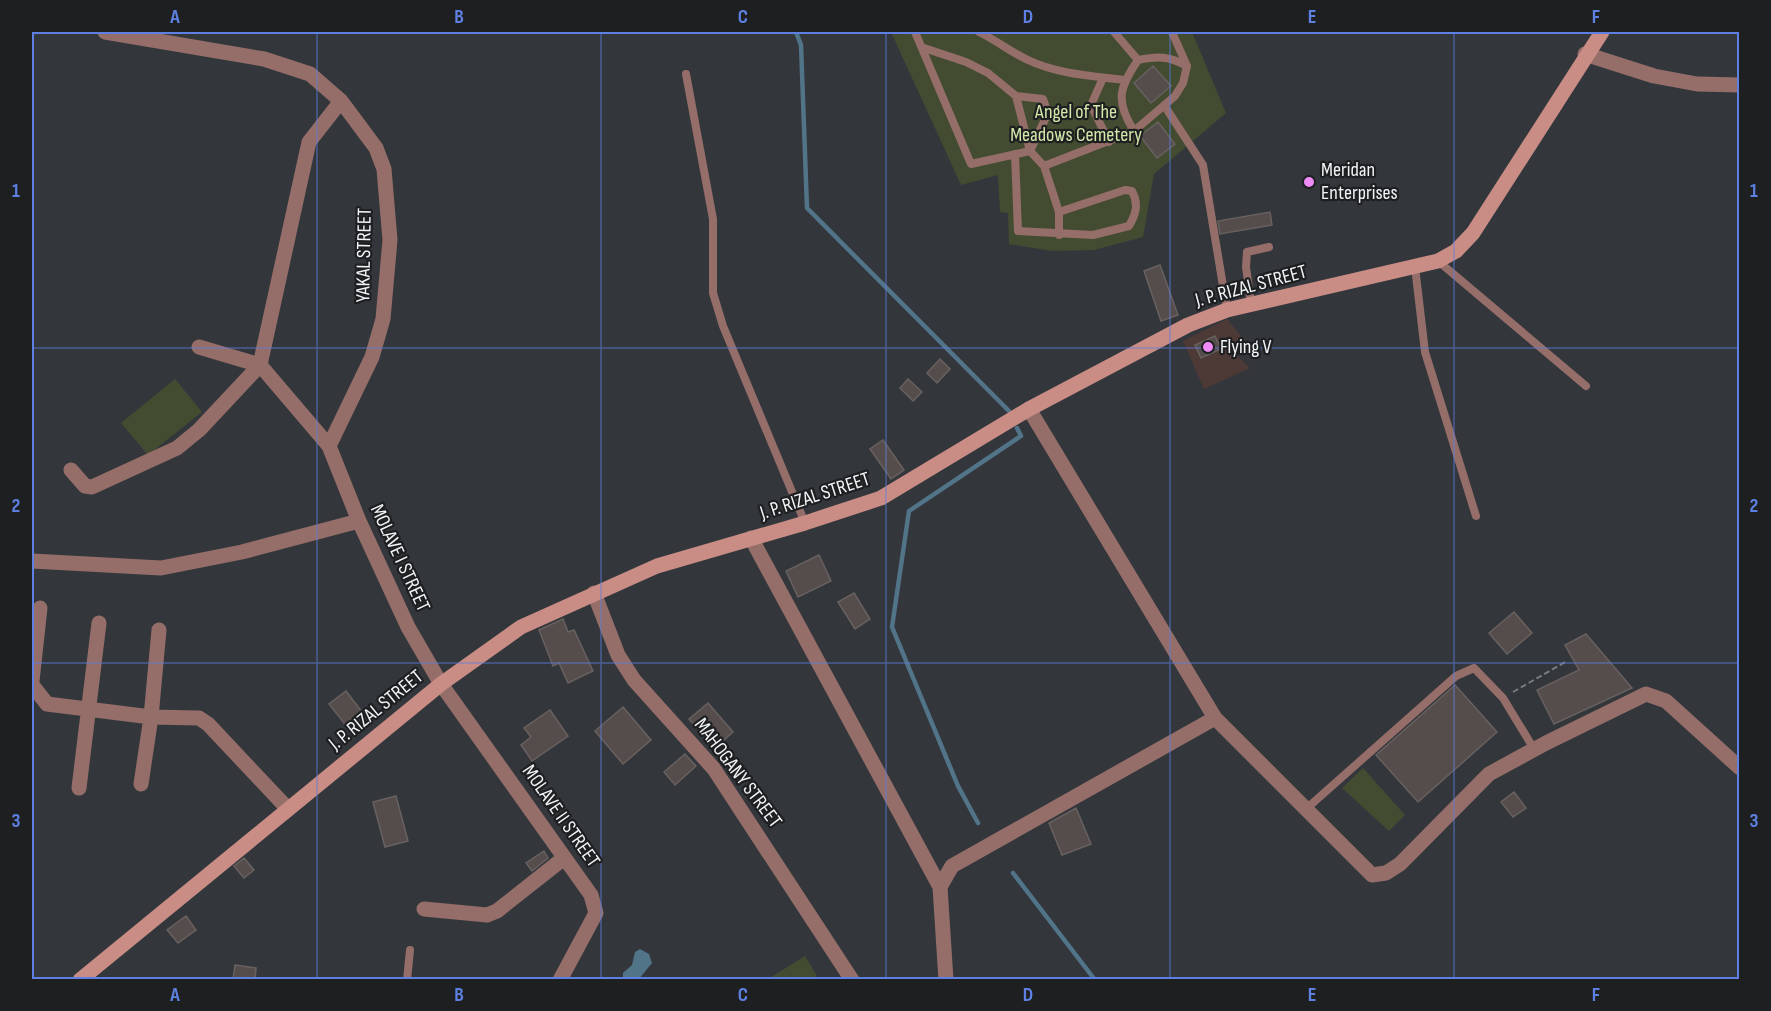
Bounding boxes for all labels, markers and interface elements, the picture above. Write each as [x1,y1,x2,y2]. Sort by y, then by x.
text: A [169,5,180,29]
text: B [454,5,464,29]
text: C [738,5,748,29]
text: D [1023,5,1033,29]
text: E [1308,5,1316,29]
text: F [1592,5,1600,29]
park label: Angel of The Meadows Cemetery [1010,100,1142,147]
place label: Meridan Enterprises [1321,158,1398,205]
marker: Meridan Enterprises [1302,175,1316,189]
text: 1 [12,179,20,203]
text: 1 [1750,179,1758,203]
street label: YAKAL STREET [351,207,377,303]
street label: J. P. RIZAL STREET [1192,260,1309,313]
place label: Flying V [1220,335,1271,359]
marker: Flying V [1201,340,1215,354]
street label: J. P. RIZAL STREET [756,467,873,525]
text: 2 [12,494,20,518]
text: 2 [1750,494,1758,518]
street label: MOLAVE I STREET [365,501,435,615]
street label: J. P. RIZAL STREET [323,665,428,756]
street label: MAHOGANY STREET [689,713,787,833]
street label: MOLAVE II STREET [517,760,605,872]
text: 3 [12,809,21,833]
text: 3 [1750,809,1759,833]
text: A [169,983,180,1007]
text: B [454,983,464,1007]
text: C [738,983,748,1007]
text: D [1023,983,1033,1007]
text: E [1308,983,1316,1007]
text: F [1592,983,1600,1007]

